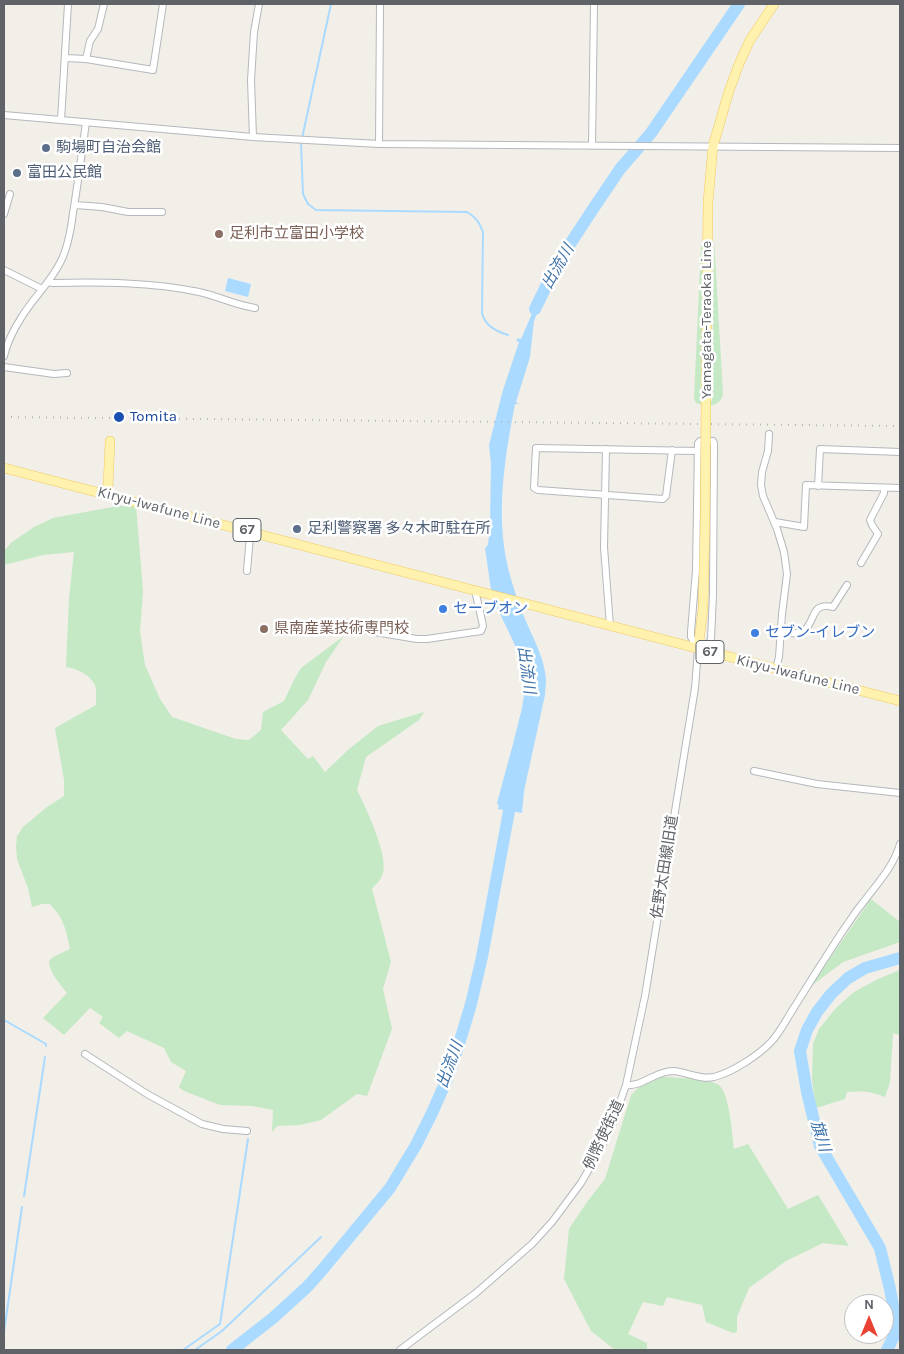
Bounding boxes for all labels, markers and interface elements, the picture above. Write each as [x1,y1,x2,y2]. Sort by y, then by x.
place label: 駒場町自治会館 [56,139,161,157]
marker: 駒場町自治会館 [40,142,52,154]
place label: 富田公民館 [27,164,102,182]
marker: 富田公民館 [11,167,23,179]
place label: 足利市立富田小学校 [229,225,364,243]
marker: 足利市立富田小学校 [213,228,225,240]
water label: 出流川 [538,241,578,293]
street label: Yamagata-Teraoka Line [698,241,716,399]
place label: Tomita [130,408,177,426]
marker: Tomita [112,410,126,424]
street label: Kiryu-Iwafune Line [96,483,222,533]
road number: 67 [233,518,261,542]
place label: 足利警察署 多々木町駐在所 [307,520,491,538]
marker: 足利警察署 多々木町駐在所 [291,523,303,535]
place label: セーブオン [453,600,528,618]
marker: セーブオン [437,603,449,615]
place label: 県南産業技術専門校 [274,620,409,638]
marker: 県南産業技術専門校 [258,623,270,635]
place label: セブン-イレブン [765,624,875,642]
marker: セブン-イレブン [749,627,761,639]
road number: 67 [696,640,724,664]
water label: 出流川 [513,645,539,695]
street label: Kiryu-Iwafune Line [735,651,861,699]
street label: 佐野太田線旧道 [648,814,682,920]
water label: 出流川 [433,1039,467,1091]
street label: 例幣使街道 [580,1097,628,1173]
water label: 旗川 [806,1118,834,1154]
north arrow [844,1294,894,1344]
text: N [864,1296,874,1313]

